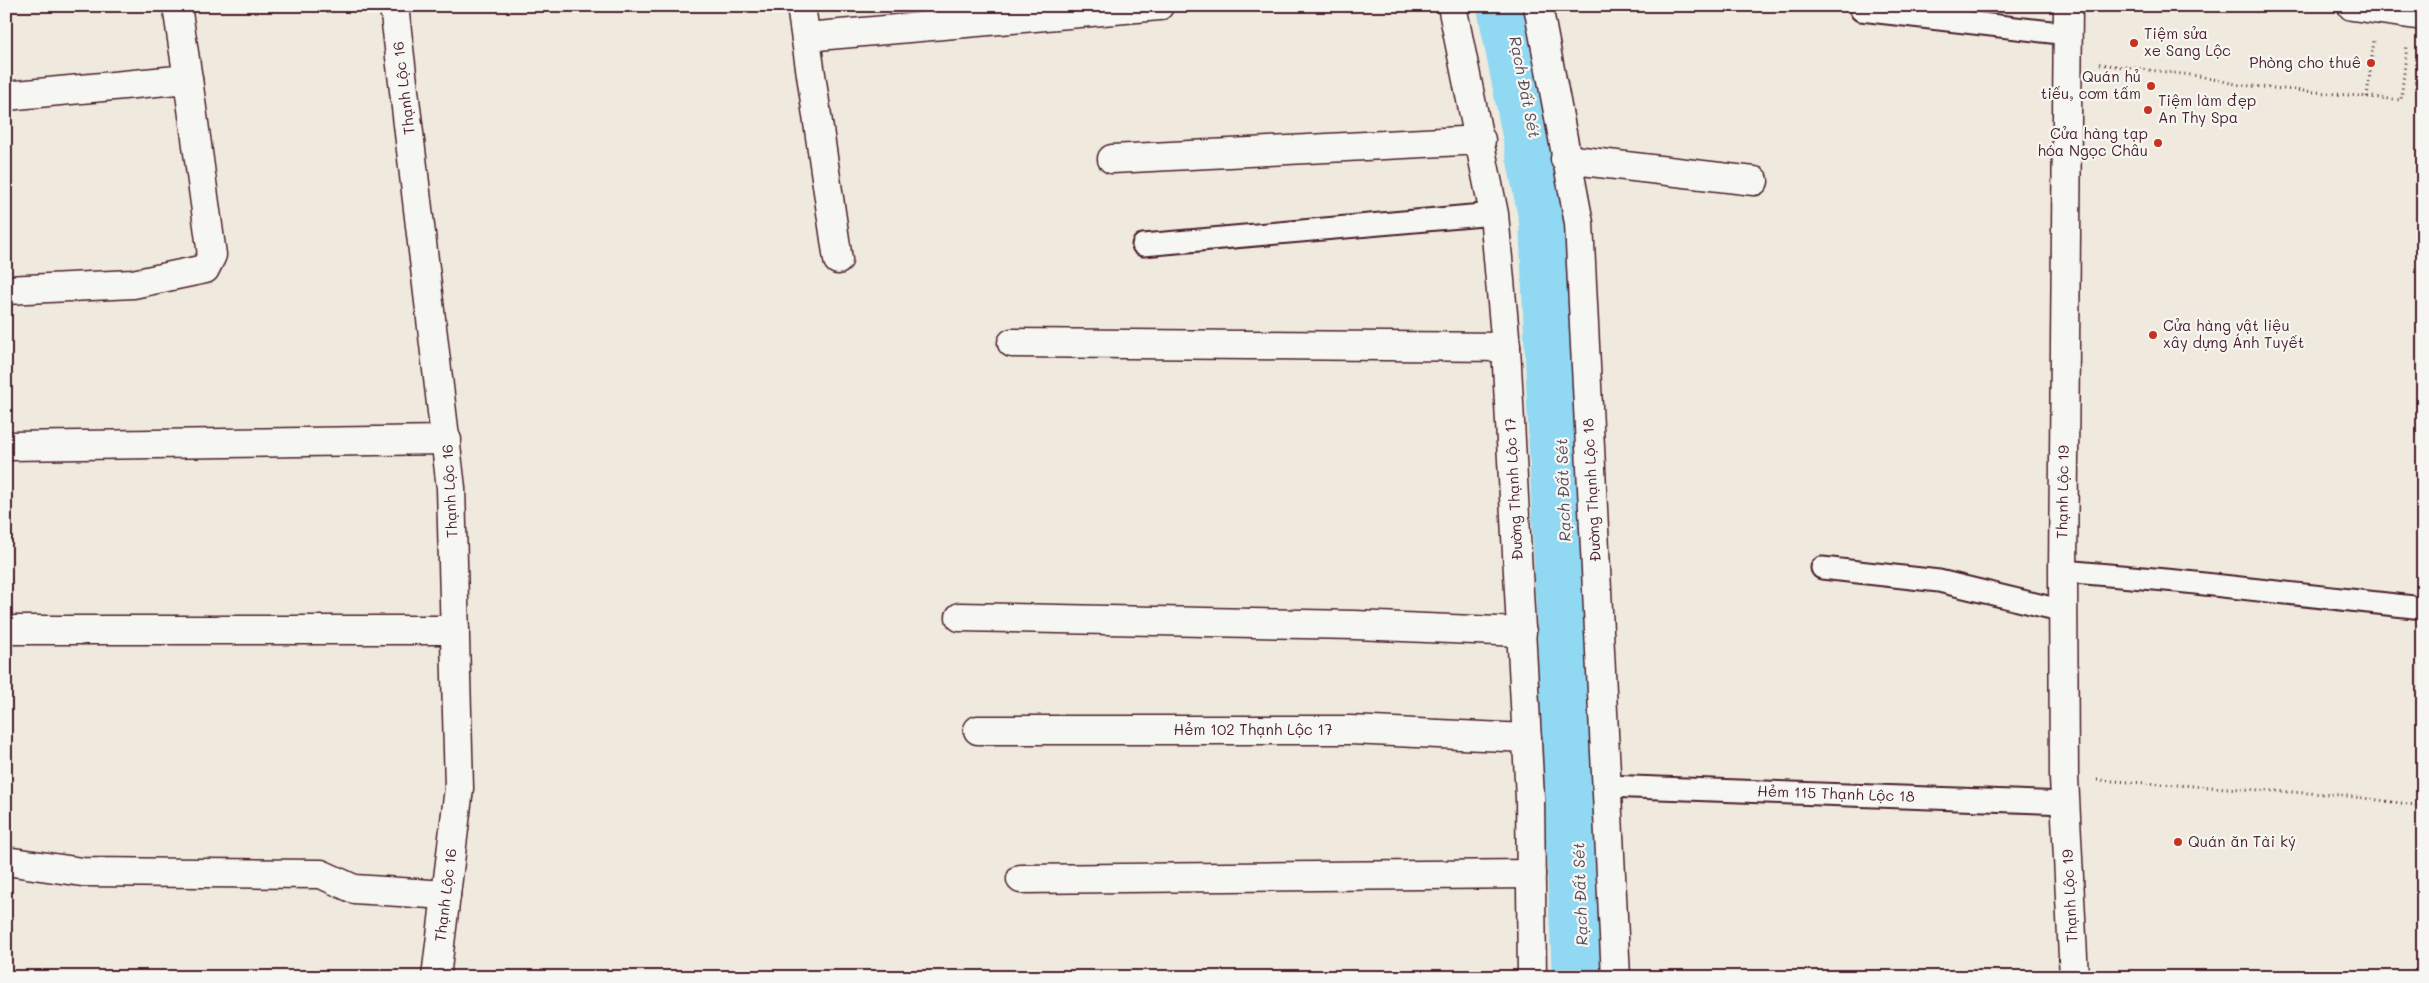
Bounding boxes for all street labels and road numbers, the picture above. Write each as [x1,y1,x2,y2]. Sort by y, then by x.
street label: Thạnh Lộc 16 [387,40,419,136]
street label: Đường Thạnh Lộc 17 [1499,417,1527,561]
street label: Đường Thạnh Lộc 18 [1577,418,1605,562]
street label: Thạnh Lộc 16 [437,444,461,538]
street label: Thạnh Lộc 19 [2051,445,2073,539]
street label: Hẻm 102 Thạnh Lộc 17 [1173,719,1333,739]
street label: Hẻm 115 Thạnh Lộc 18 [1757,780,1915,806]
street label: Thạnh Lộc 16 [429,847,461,943]
street label: Thạnh Lộc 19 [2057,849,2081,943]

